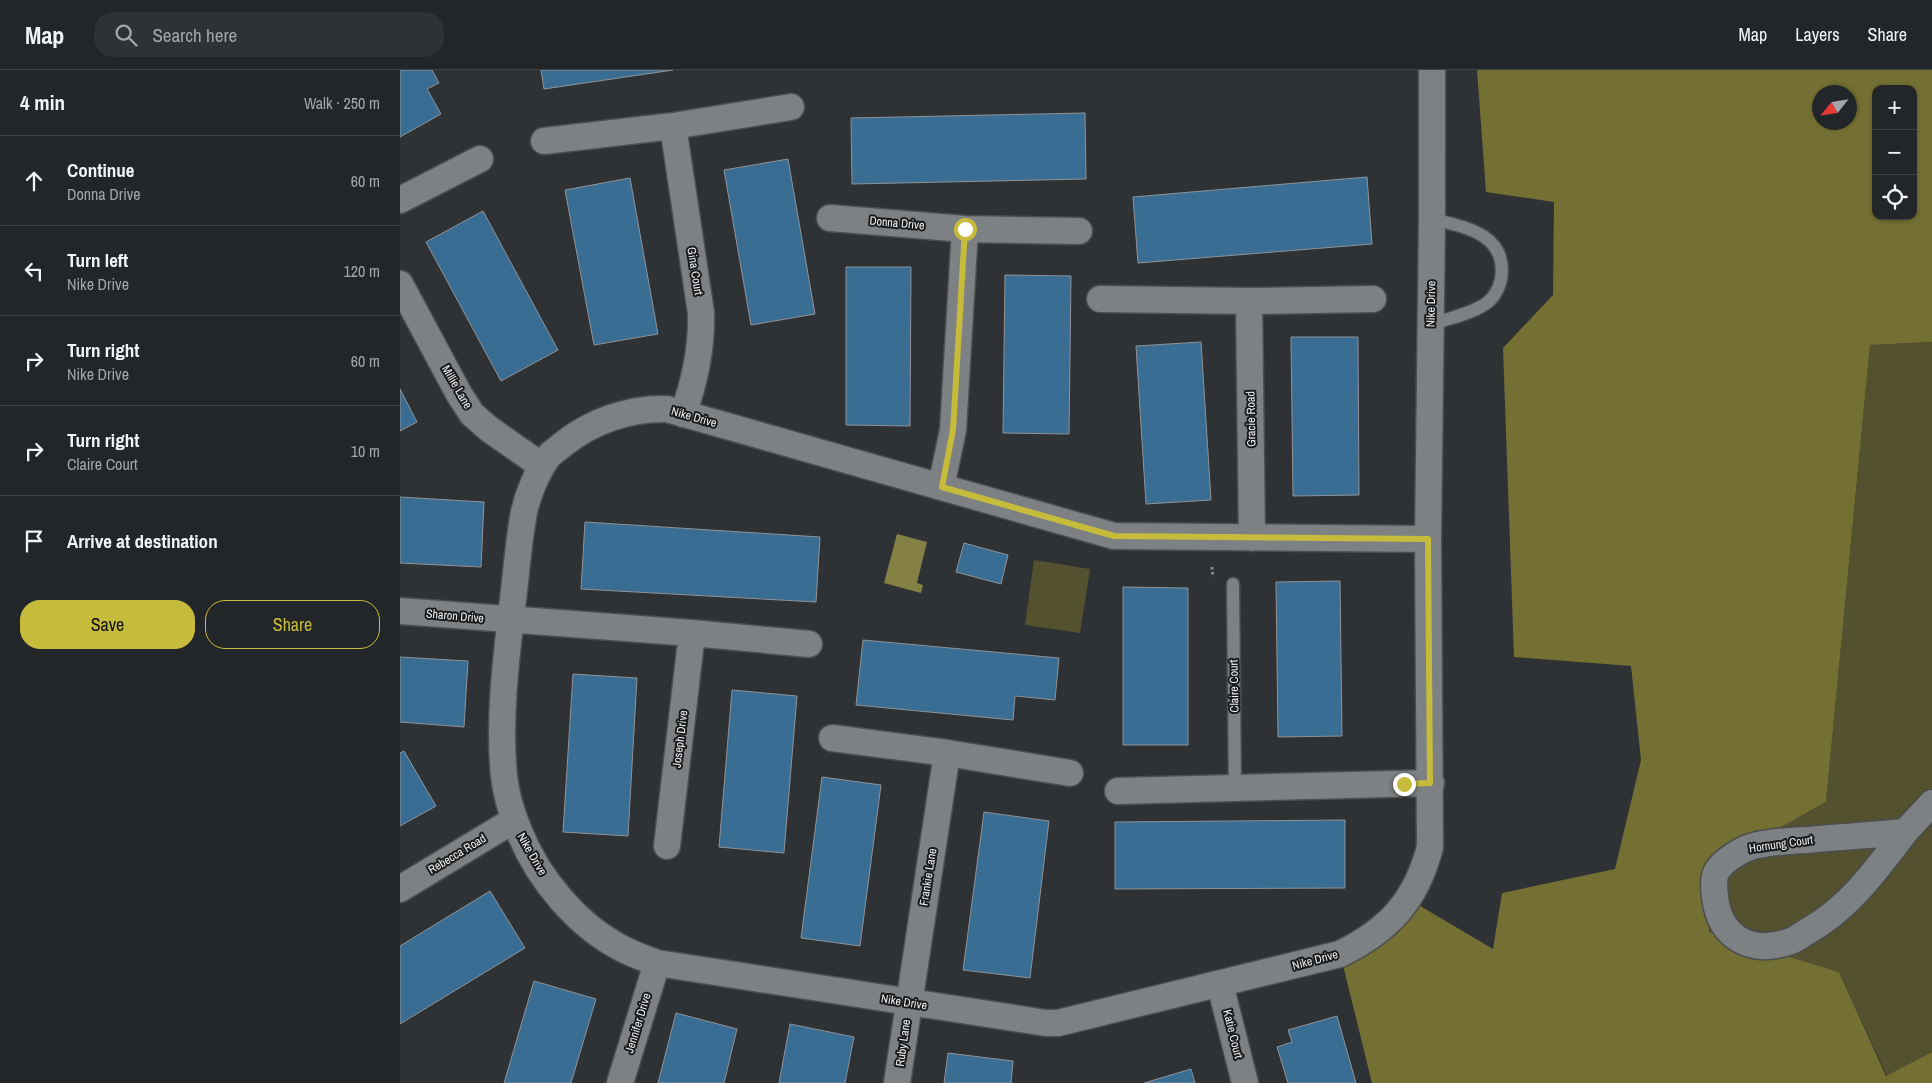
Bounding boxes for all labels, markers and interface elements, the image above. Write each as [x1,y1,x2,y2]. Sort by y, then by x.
search box [94,12,444,57]
text: Map [25,19,64,51]
icon: search [112,21,140,49]
text: Search here [152,22,237,48]
text: Map [1739,22,1767,47]
text: Layers [1795,22,1840,47]
text: Share [1868,22,1907,47]
north arrow [1812,85,1857,130]
map controls [1872,85,1917,220]
button: + [1872,85,1917,130]
text: 4 min [20,88,65,117]
text: Walk · 250 m [304,92,380,114]
button: − [1872,130,1917,175]
text: Continue [67,157,135,183]
icon: ahead [20,167,48,195]
text: 60 m [351,170,380,192]
button: locate [1872,175,1917,220]
text: Donna Drive [67,183,141,205]
street label: Donna Drive [869,213,925,233]
route start [954,218,977,241]
street label: Gina Court [683,246,707,296]
text: Turn left [67,247,128,273]
icon: left [20,257,48,285]
text: 120 m [344,260,380,282]
text: Nike Drive [67,273,129,295]
street label: Nike Drive [1423,281,1439,327]
text: Turn right [67,337,139,363]
icon: right [20,347,48,375]
text: 60 m [351,350,380,372]
street label: Millie Lane [438,362,476,412]
text: Nike Drive [67,363,129,385]
street label: Gracie Road [1243,391,1259,447]
street label: Nike Drive [669,403,719,431]
text: Turn right [67,427,139,453]
icon: right [20,437,48,465]
text: 10 m [351,440,380,462]
text: Claire Court [67,453,138,475]
icon: arrive [20,527,48,555]
text: Arrive at destination [67,528,218,554]
button: Save [20,600,195,649]
button: Share [205,600,380,649]
street label: Sharon Drive [425,606,485,626]
street label: Claire Court [1226,659,1242,713]
street label: Joseph Drive [669,709,691,769]
route end [1393,773,1416,796]
street label: Rebecca Road [425,830,489,878]
street label: Nike Drive [513,830,551,878]
street label: Hornung Court [1748,832,1814,856]
street label: Frankie Lane [916,847,940,907]
street label: Nike Drive [1290,946,1340,974]
street label: Nike Drive [880,990,928,1014]
street label: Jennifer Drive [621,991,655,1055]
street label: Katie Court [1219,1008,1247,1060]
street label: Ruby Lane [892,1018,914,1068]

